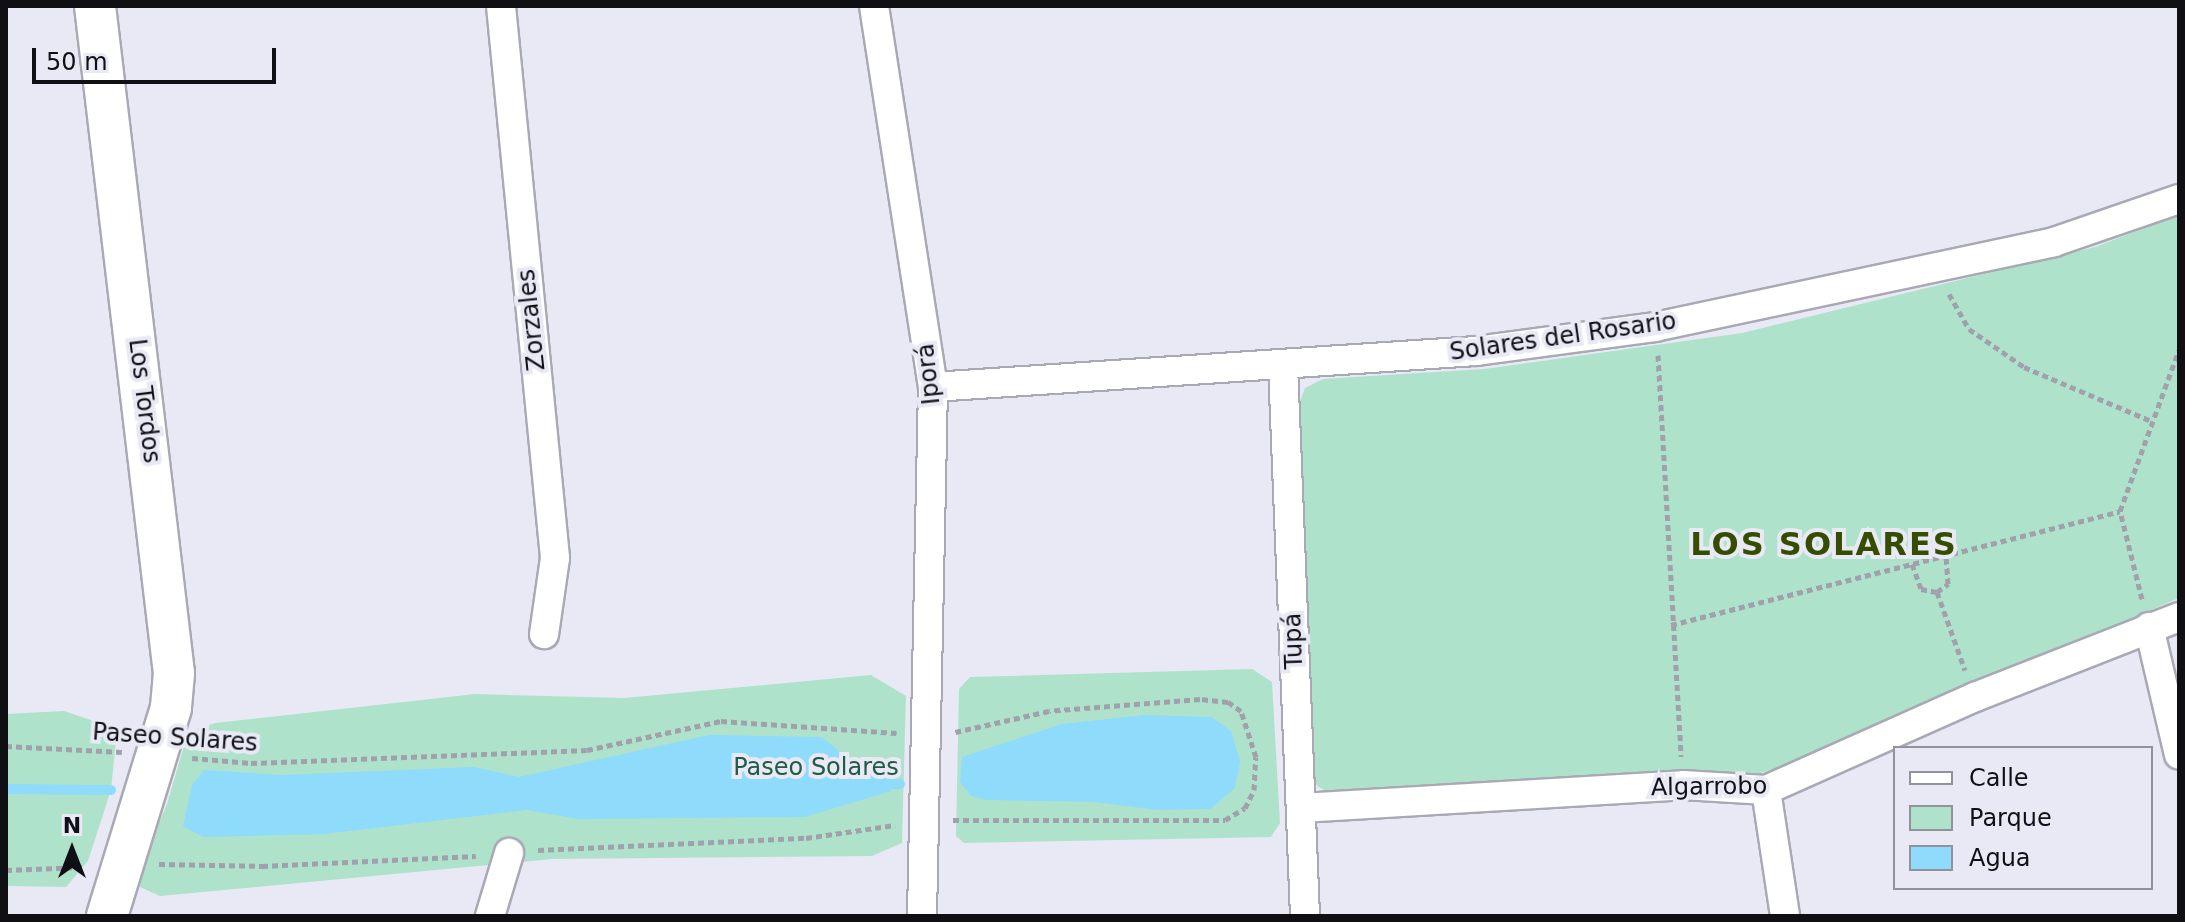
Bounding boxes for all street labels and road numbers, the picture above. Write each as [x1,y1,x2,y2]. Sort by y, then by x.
street label: Zorzales [512,268,552,372]
street label: Solares del Rosario [1448,307,1678,367]
street label: Los Tordos [122,337,166,465]
street label: Iporá [911,342,947,406]
street label: Tupá [1279,612,1309,670]
street label: Paseo Solares [91,718,259,758]
street label: Algarrobo [1651,772,1767,802]

